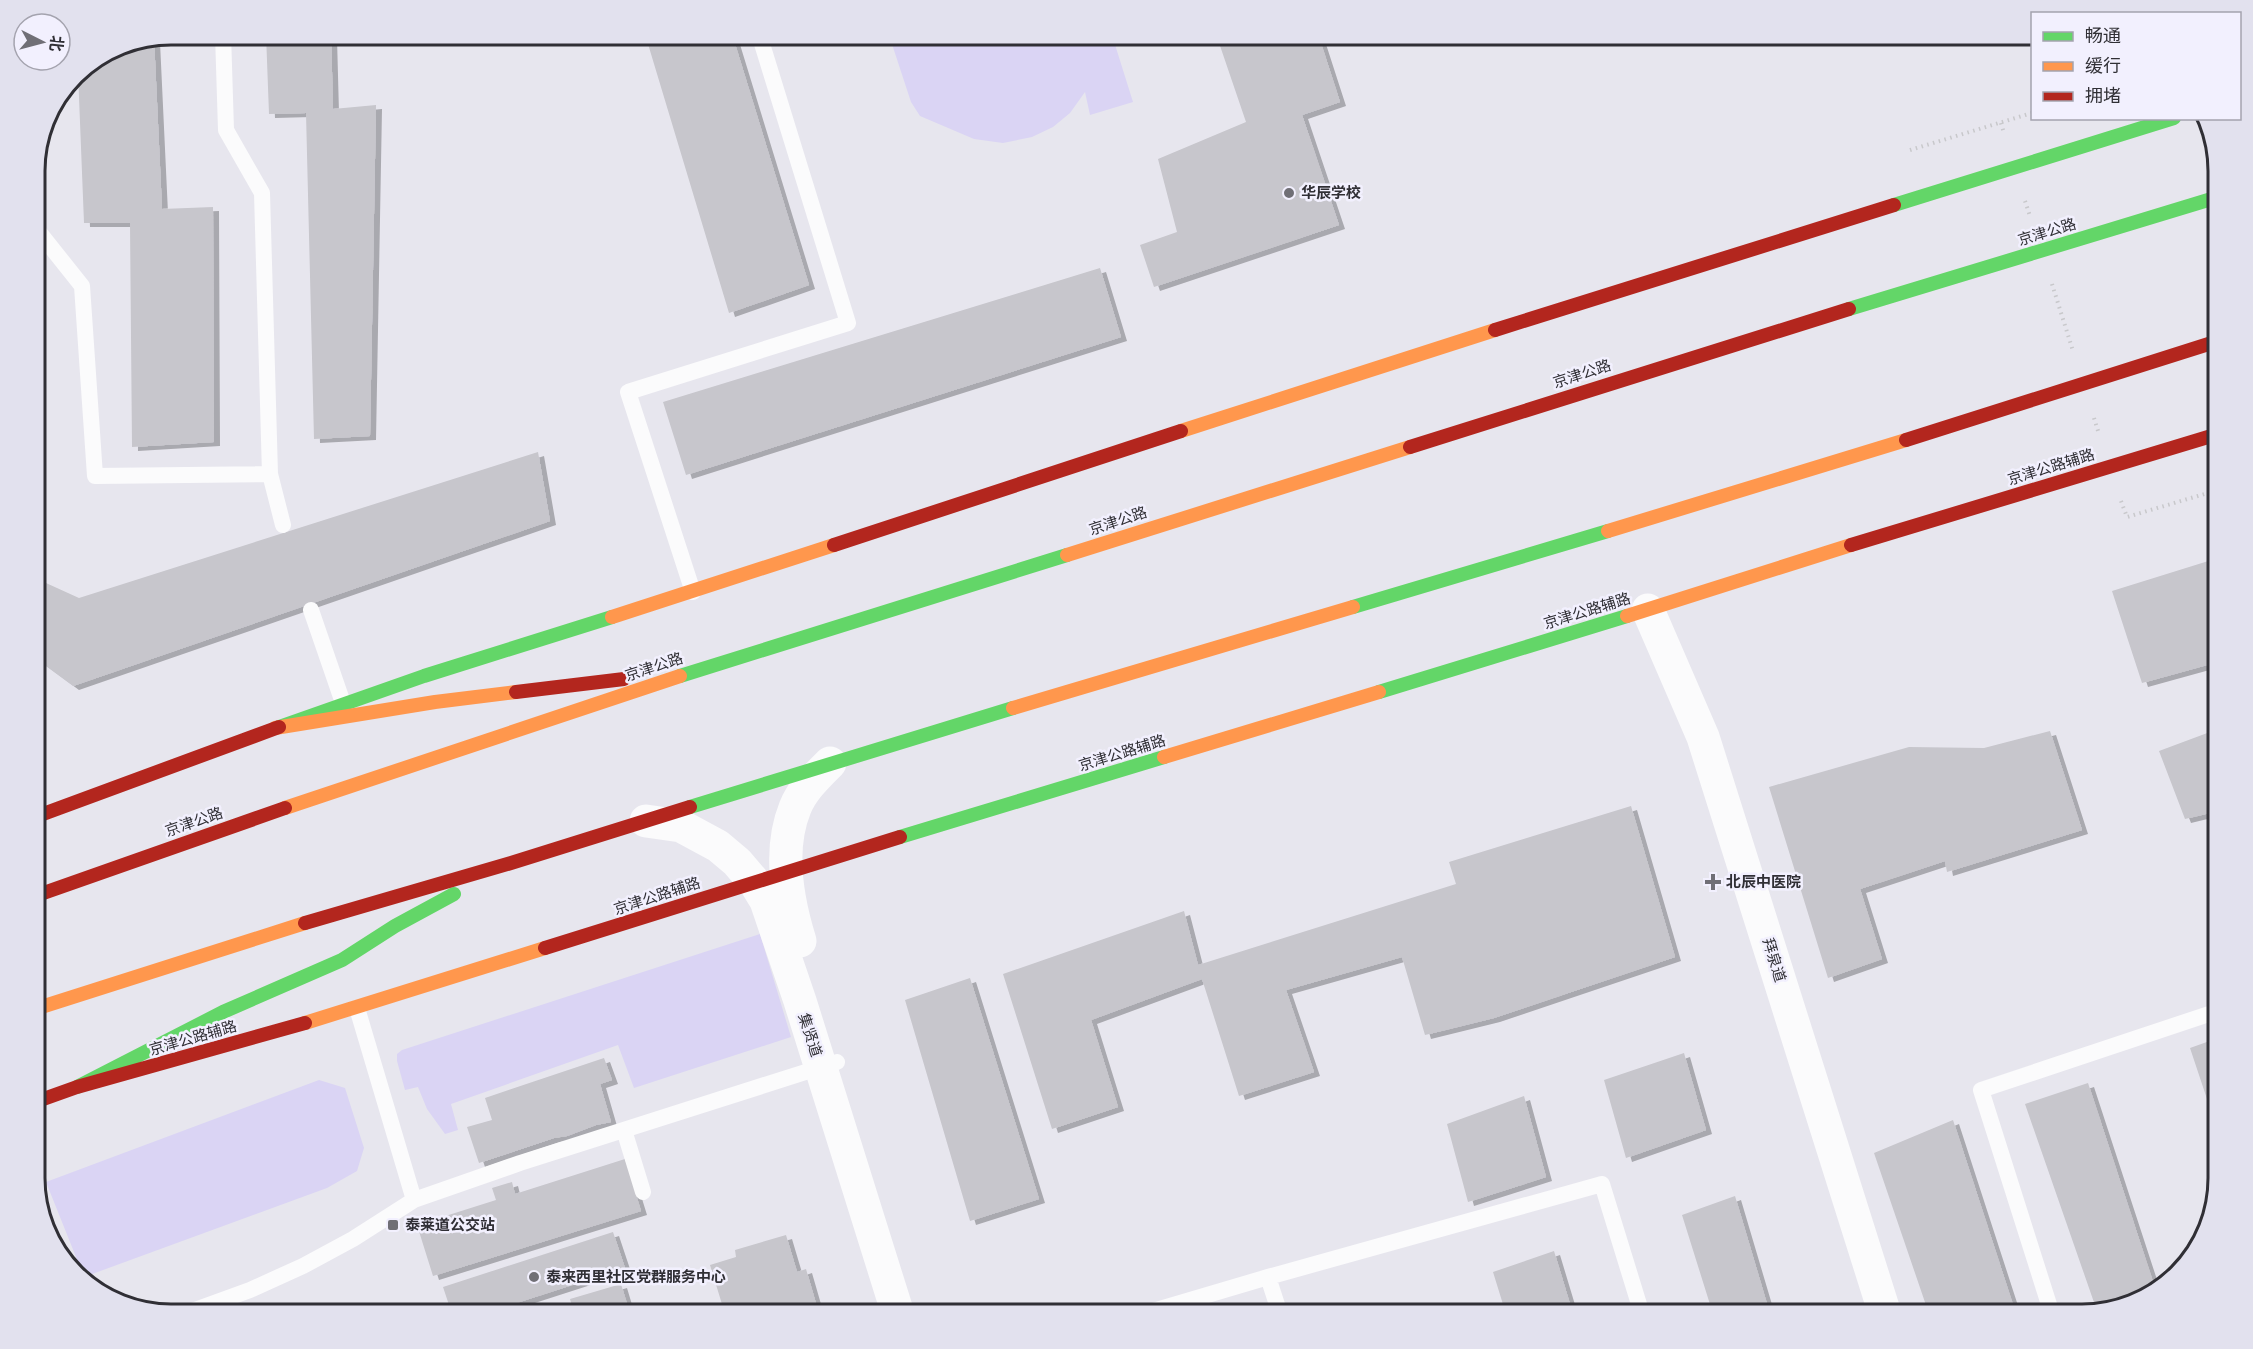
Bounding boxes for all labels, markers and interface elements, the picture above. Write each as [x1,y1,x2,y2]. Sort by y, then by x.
north arrow [12,12,72,72]
legend [2031,12,2241,120]
text: 畅通 [2085,23,2121,48]
text: 北 [44,34,69,53]
text: 缓行 [2085,53,2121,78]
text: 拥堵 [2085,83,2121,108]
place label: 华辰学校 [1301,182,1361,203]
marker: 华辰学校 [1282,186,1296,200]
street label: 京津公路 [2015,213,2079,250]
street label: 京津公路 [1550,354,1614,393]
street label: 京津公路辅路 [2005,443,2097,490]
street label: 京津公路 [1086,501,1150,540]
street label: 京津公路辅路 [1541,587,1633,634]
street label: 京津公路 [622,647,686,686]
street label: 京津公路辅路 [1076,729,1168,776]
street label: 京津公路 [162,802,226,841]
place label: 北辰中医院 [1726,871,1801,892]
street label: 京津公路辅路 [611,872,703,919]
marker: 北辰中医院 [1704,873,1722,891]
street label: 拜泉道 [1758,935,1791,984]
street label: 集贤道 [794,1010,827,1059]
street label: 京津公路辅路 [147,1015,239,1060]
place label: 泰莱道公交站 [405,1214,495,1235]
marker: 泰莱道公交站 [386,1218,400,1232]
place label: 泰来西里社区党群服务中心 [546,1266,726,1287]
marker: 泰来西里社区党群服务中心 [527,1270,541,1284]

